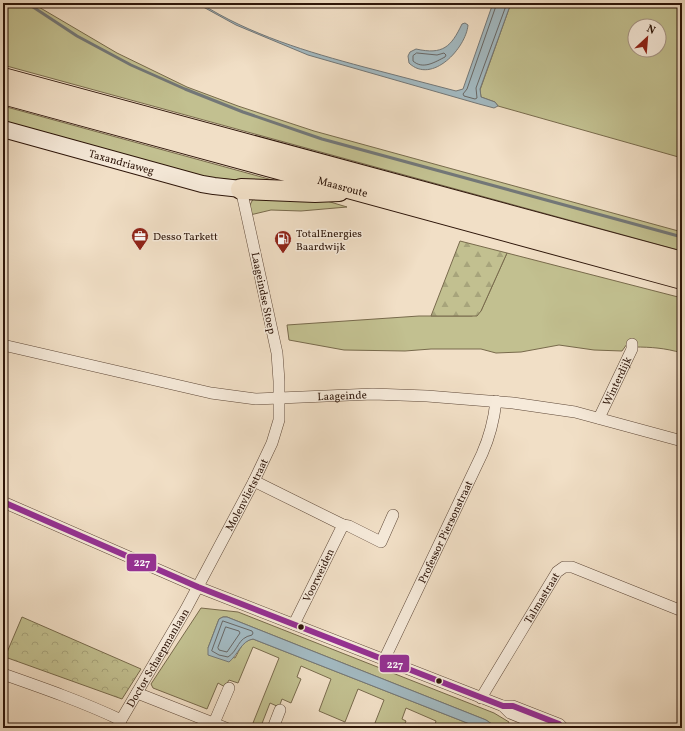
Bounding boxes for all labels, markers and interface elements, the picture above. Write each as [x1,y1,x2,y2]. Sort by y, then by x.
north arrow [627,18,667,58]
text: N [644,22,658,39]
street label: Taxandriaweg [87,147,156,180]
street label: Maasroute [315,174,369,202]
office icon: Desso Tarkett [130,226,150,251]
place label: TotalEnergies Baardwijk [296,227,362,255]
fuel station icon: TotalEnergies Baardwijk [273,229,293,254]
place label: Desso Tarkett [153,230,218,245]
street label: Laageindse Stoep [247,251,279,336]
street label: Winterdijk [600,355,636,409]
street label: Laageinde [317,388,367,405]
street label: Molenvlietstraat [223,456,273,534]
street label: Professor Piersonstraat [415,478,477,586]
street label: Voorweiden [300,546,339,605]
line badge: 227 [126,553,157,572]
text: 227 [134,556,150,571]
street label: Talmastraat [521,570,564,627]
street label: Doctor Schaepmanlaan [124,606,194,711]
unlabelled marker [296,622,306,632]
line badge: 227 [379,654,410,673]
text: 227 [387,658,403,673]
unlabelled marker [434,676,444,686]

